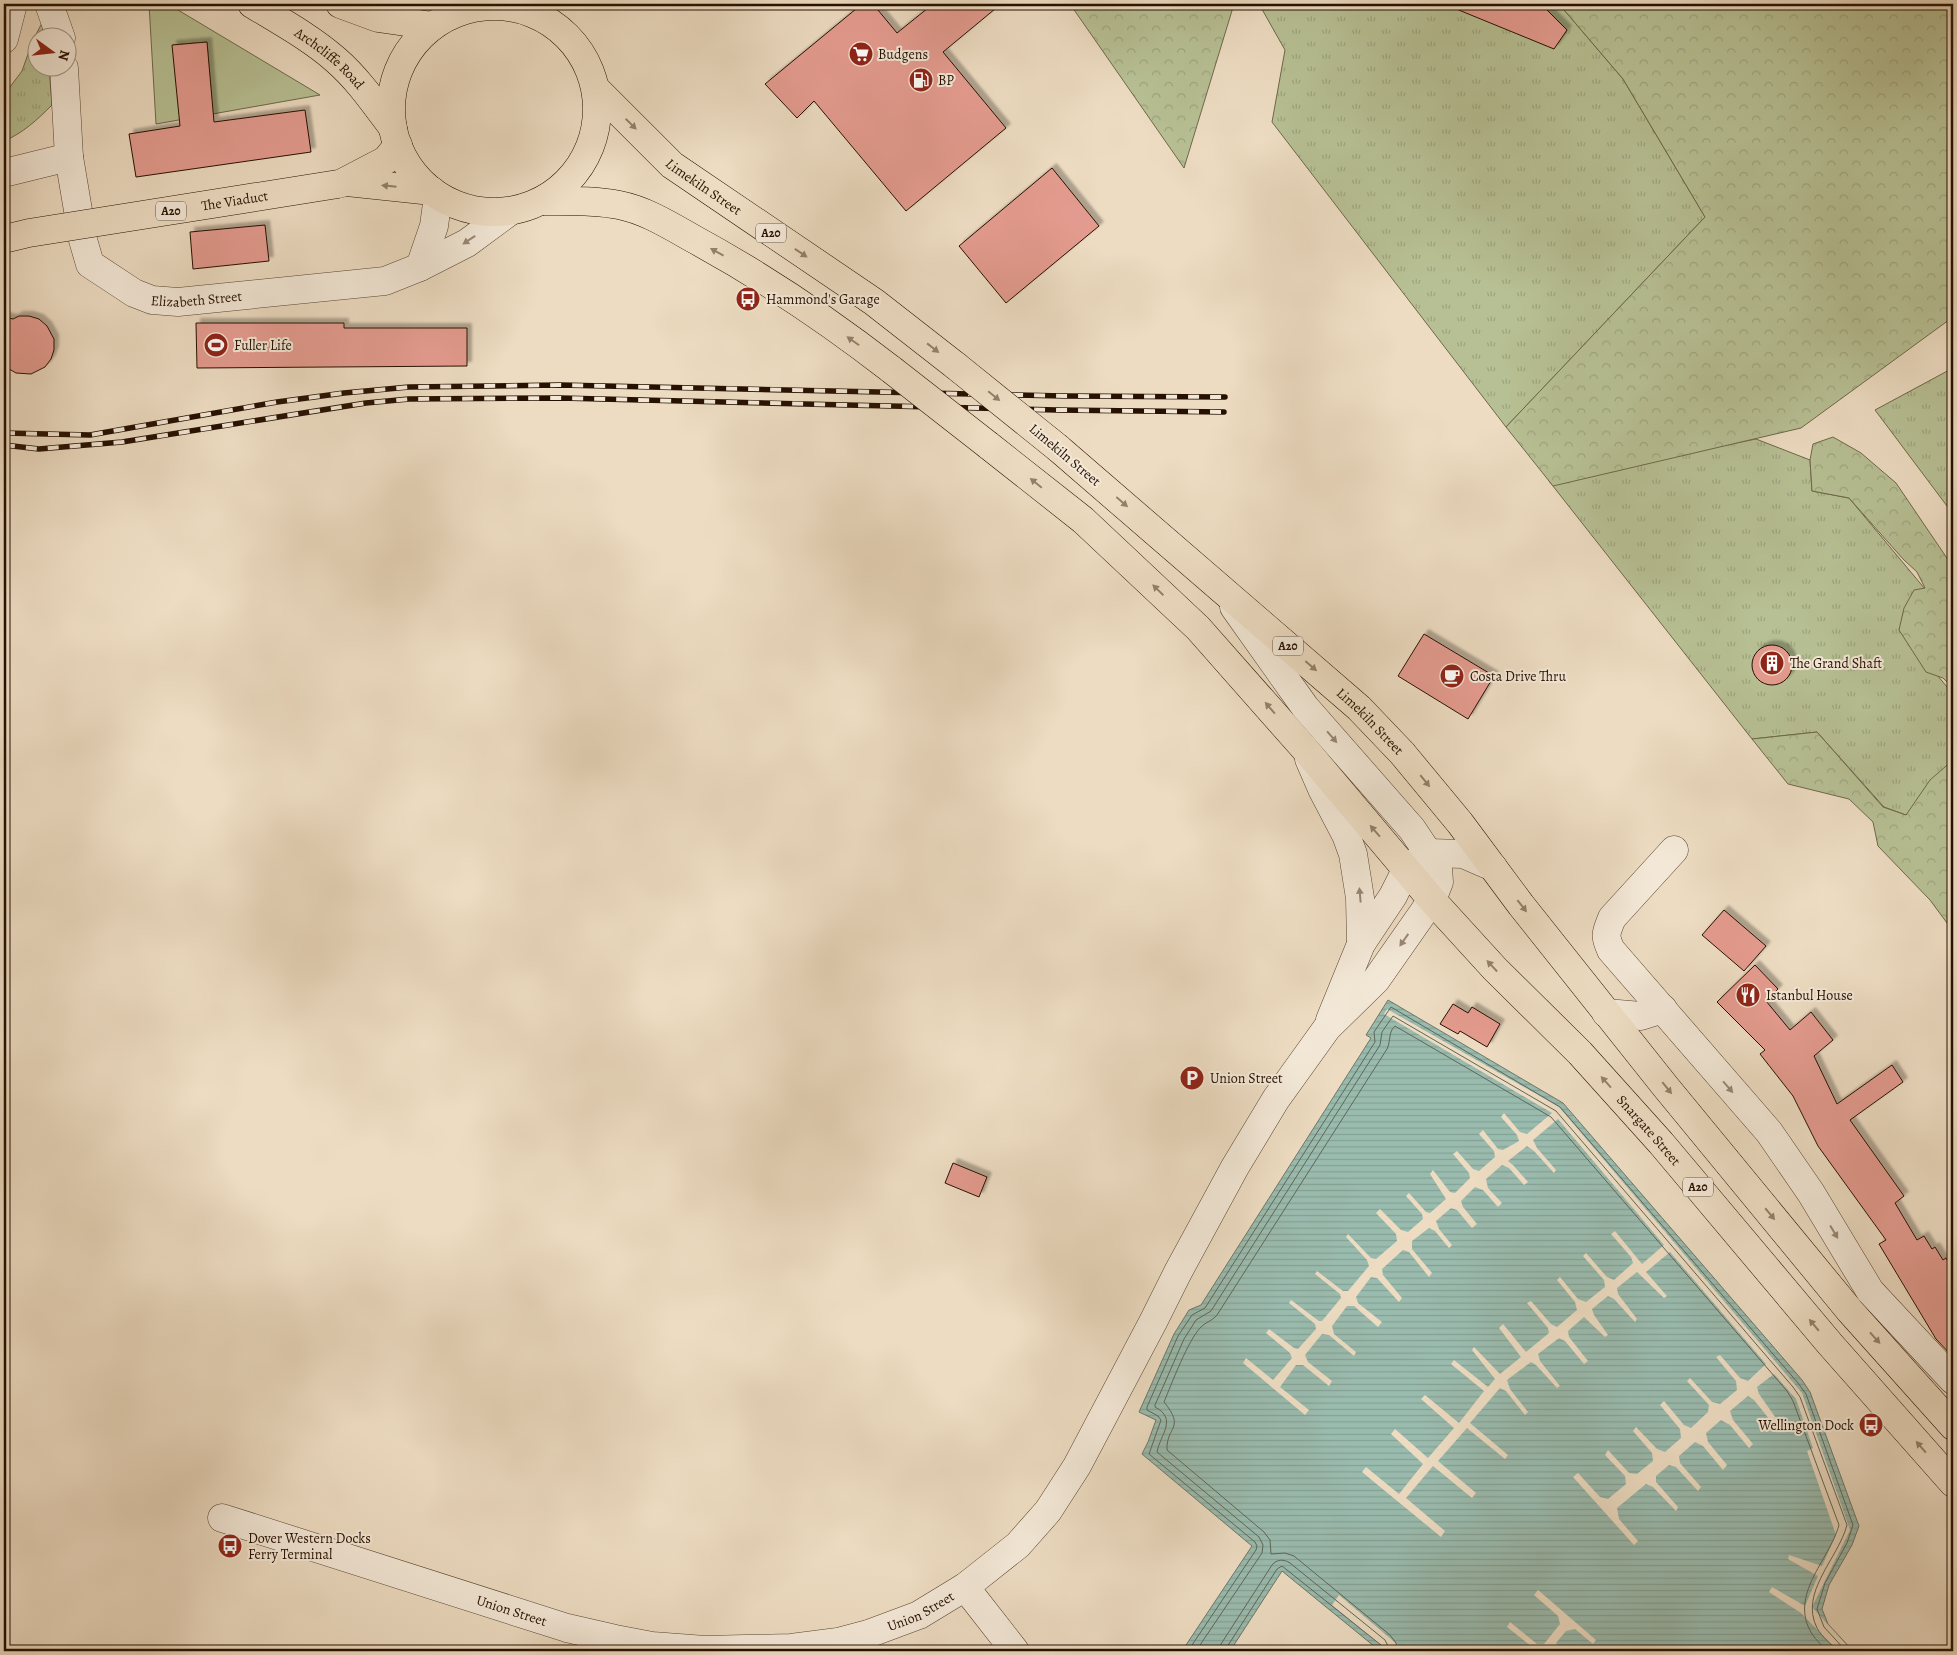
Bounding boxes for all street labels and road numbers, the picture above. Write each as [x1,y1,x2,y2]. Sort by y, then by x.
street label: Archcliffe Road [290,22,369,93]
street label: Limekiln Street [661,154,746,219]
street label: The Viaduct [200,186,270,215]
road number: A20 [156,202,186,220]
road number: A20 [756,224,786,242]
street label: Elizabeth Street [150,286,243,312]
street label: Limekiln Street [1025,419,1105,491]
road number: A20 [1273,636,1303,656]
street label: Limekiln Street [1332,683,1409,759]
street label: Snargate Street [1613,1091,1686,1170]
road number: A20 [1683,1178,1713,1196]
street label: Union Street [884,1586,958,1636]
street label: Union Street [474,1590,550,1631]

